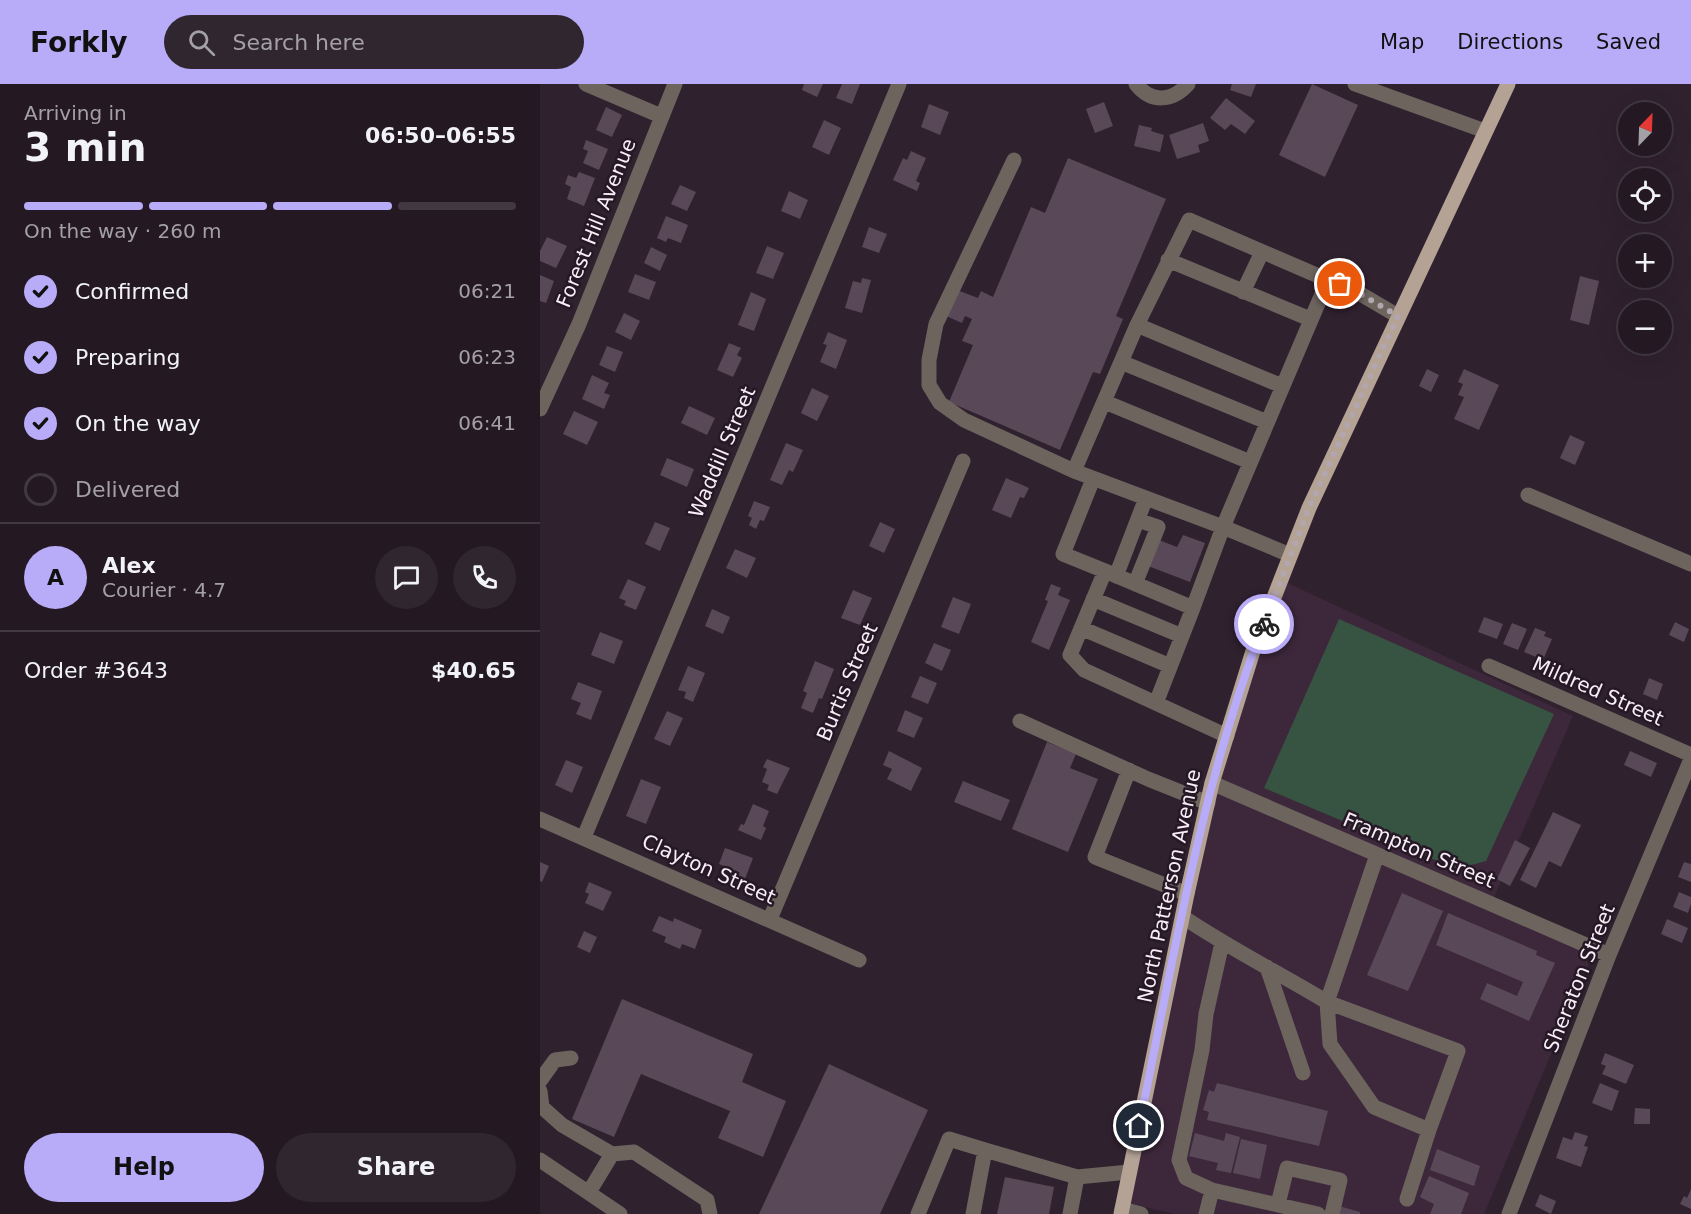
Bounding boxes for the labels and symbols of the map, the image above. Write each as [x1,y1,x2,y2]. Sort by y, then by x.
north arrow [1618,102,1672,156]
street label: Forest Hill Avenue [551,135,641,311]
pin [1314,258,1365,309]
street label: Waddill Street [684,383,760,521]
courier [1234,594,1294,654]
street label: Burtis Street [811,619,883,744]
street label: Mildred Street [1529,651,1667,731]
street label: North Patterson Avenue [1133,767,1205,1005]
street label: Frampton Street [1339,807,1499,893]
street label: Clayton Street [639,829,780,909]
street label: Sheraton Street [1538,900,1620,1056]
pin [1113,1100,1164,1151]

